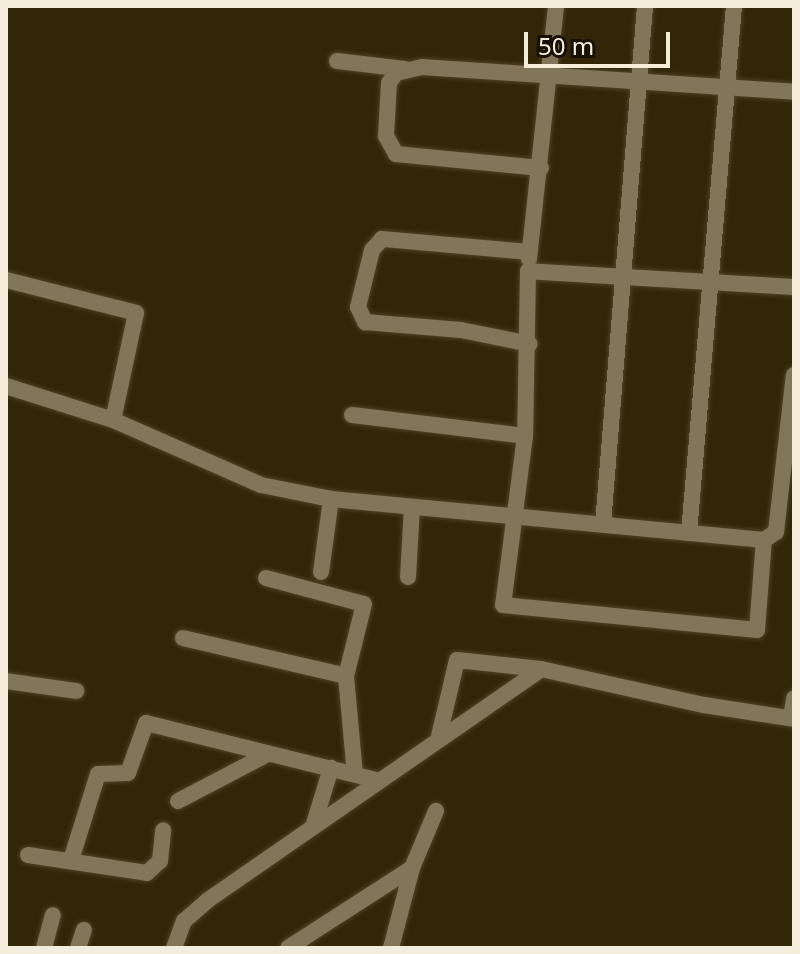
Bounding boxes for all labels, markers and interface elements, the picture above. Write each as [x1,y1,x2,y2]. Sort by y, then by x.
scale bar [528,16,674,66]
text: 50 m [538,29,594,62]

